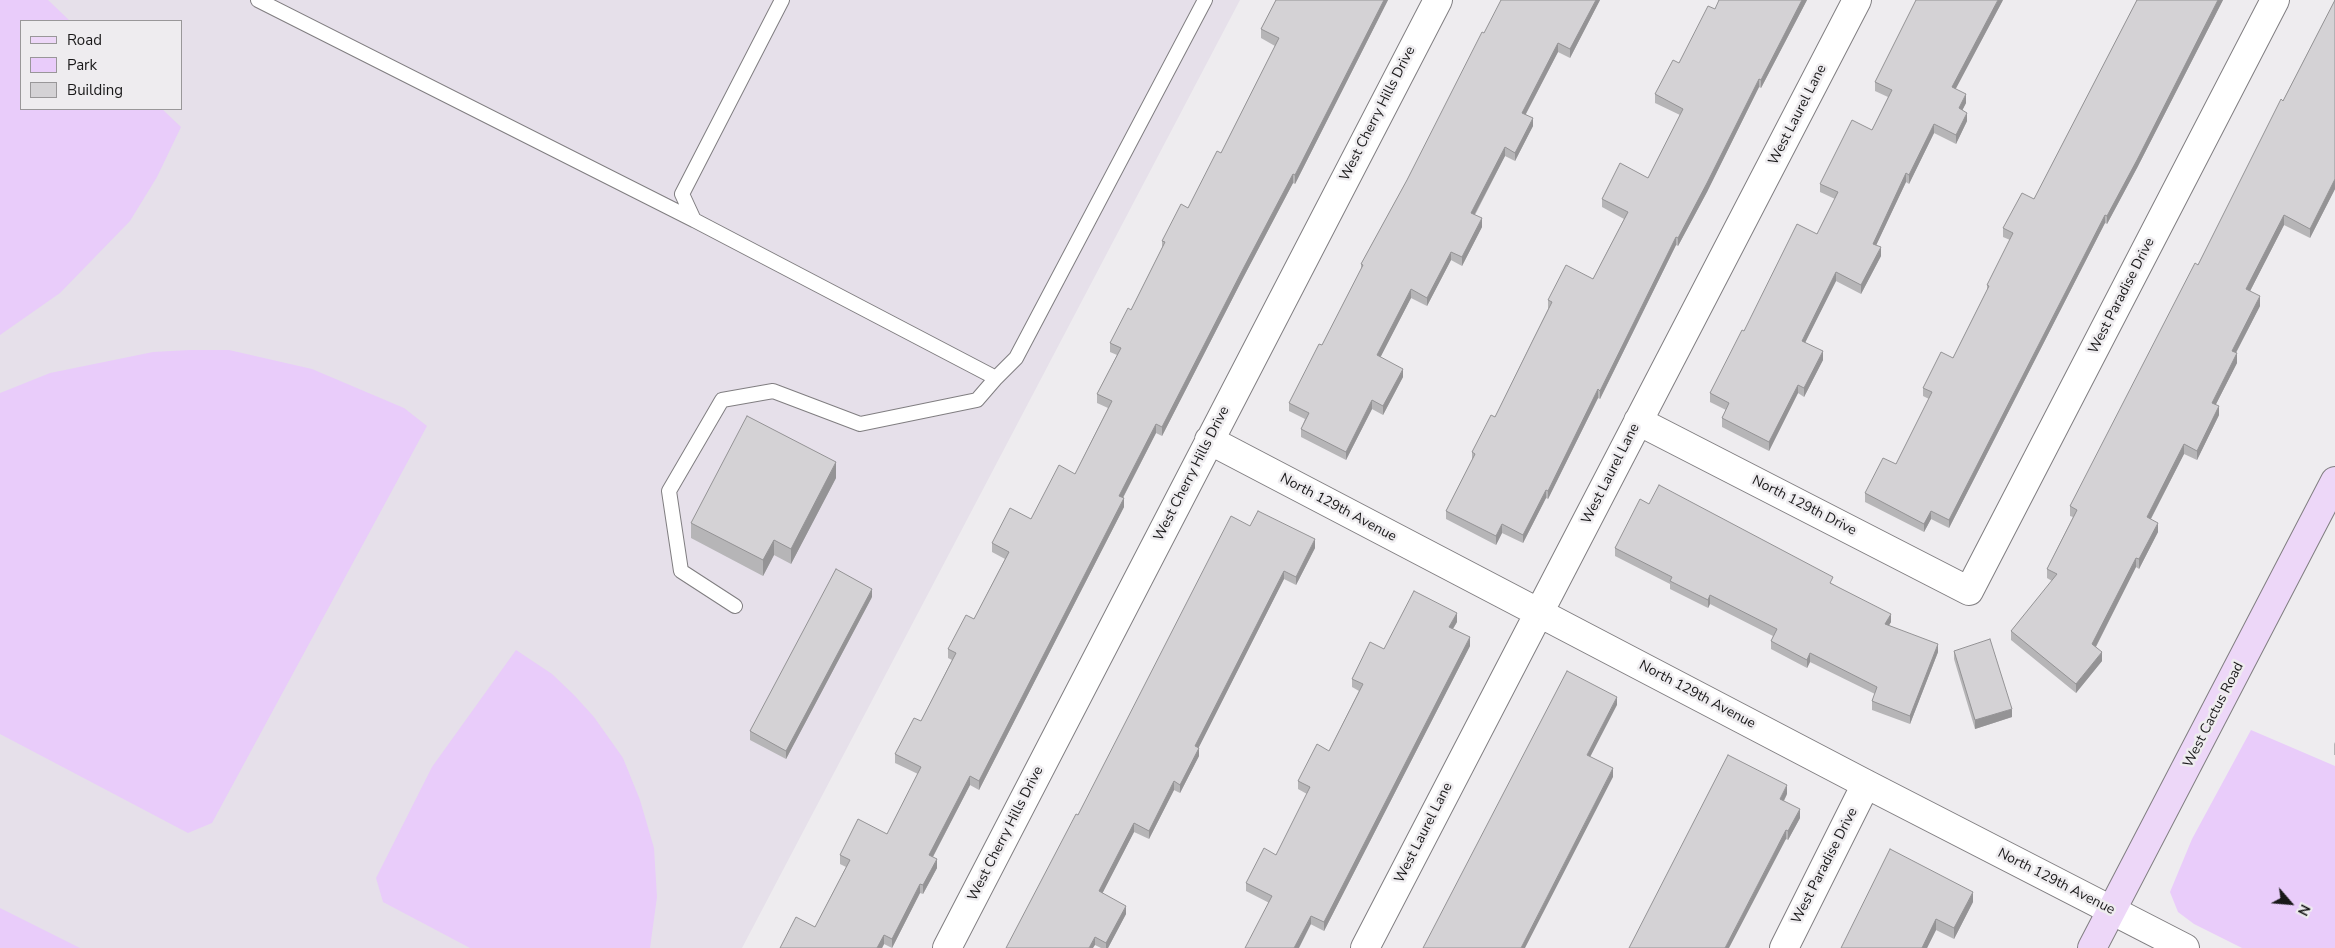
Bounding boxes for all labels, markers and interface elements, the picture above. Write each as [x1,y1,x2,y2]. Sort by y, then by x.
legend [20,20,182,110]
text: Road [67,30,102,50]
street label: West Cherry Hills Drive [1337,44,1419,184]
text: Park [67,55,97,75]
street label: West Laurel Lane [1765,62,1831,168]
text: Building [67,80,123,100]
street label: West Paradise Drive [2085,235,2159,357]
street label: West Cherry Hills Drive [1151,404,1233,544]
street label: West Laurel Lane [1578,421,1644,527]
street label: North 129th Avenue [1277,470,1399,546]
street label: North 129th Drive [1749,472,1859,540]
street label: North 129th Avenue [1636,657,1758,733]
street label: West Cactus Road [2180,660,2248,770]
street label: West Cherry Hills Drive [965,764,1047,904]
street label: West Laurel Lane [1391,780,1457,886]
street label: West Paradise Drive [1788,805,1862,927]
street label: North 129th Avenue [1995,845,2117,919]
north arrow [2265,878,2315,928]
text: N [2293,901,2315,919]

